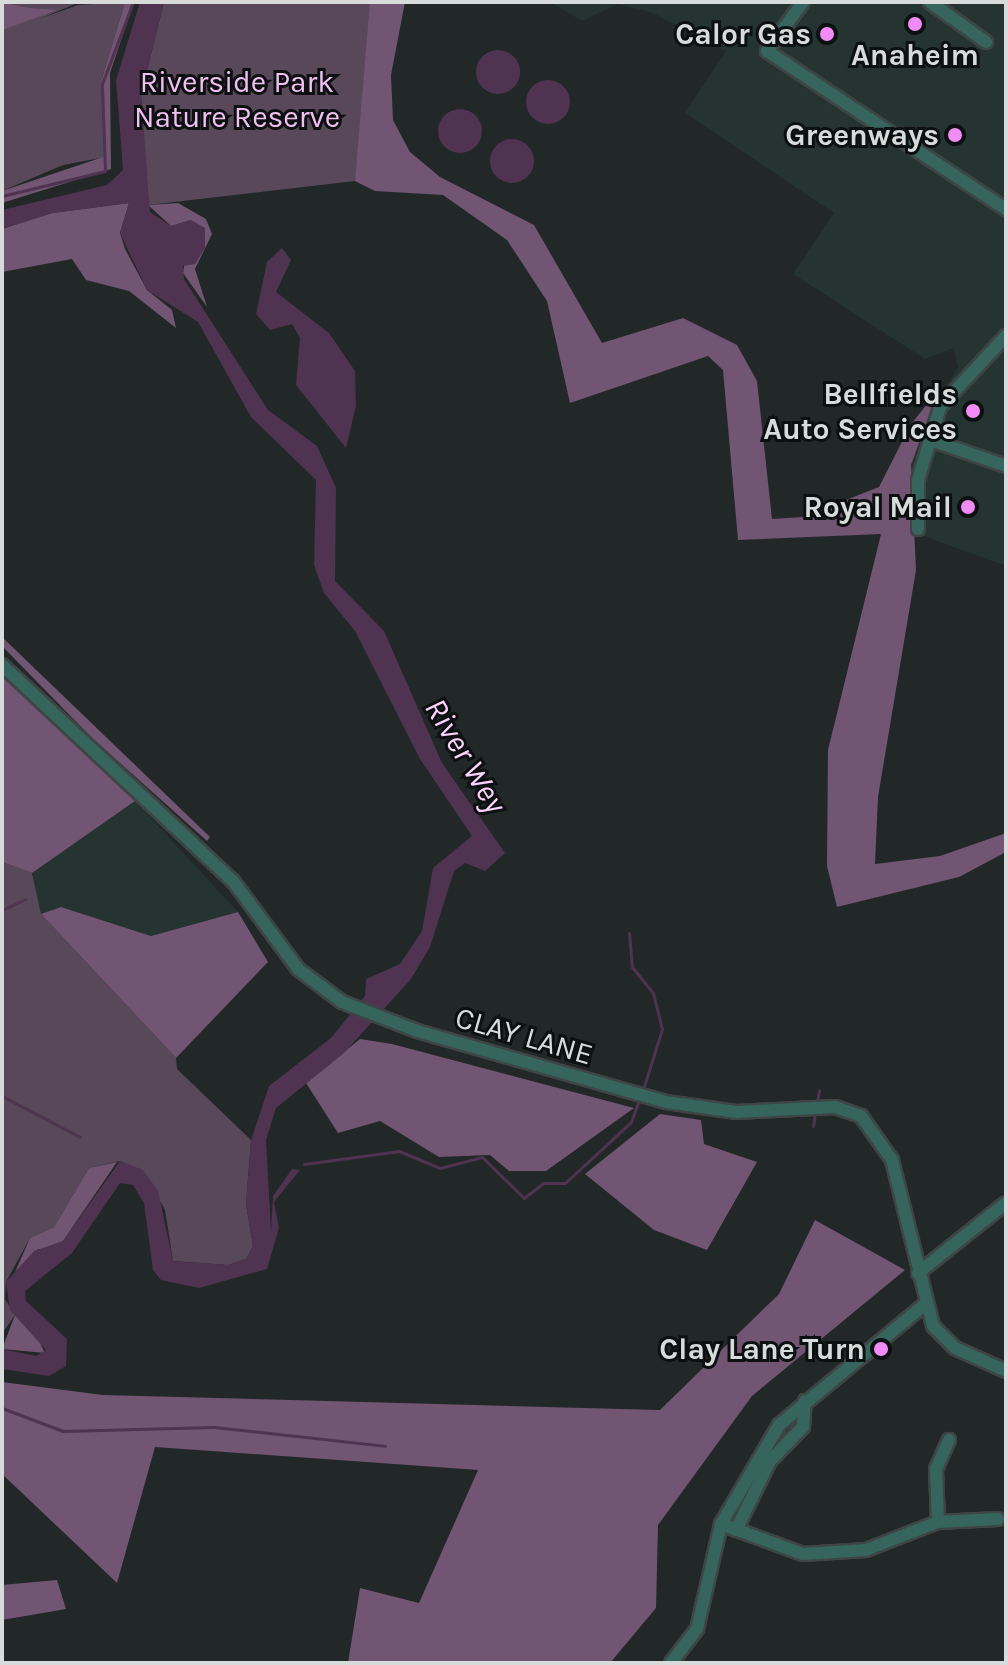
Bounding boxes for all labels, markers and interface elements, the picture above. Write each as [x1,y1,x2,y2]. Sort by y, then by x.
marker: Anaheim [906,15,924,33]
place label: Calor Gas [675,16,811,52]
marker: Calor Gas [818,25,836,43]
place label: Anaheim [851,37,979,73]
park label: Riverside Park Nature Reserve [134,64,340,134]
place label: Greenways [785,117,939,153]
marker: Greenways [946,126,964,144]
place label: Bellfields Auto Services [763,376,957,446]
marker: Bellfields Auto Services [964,402,982,420]
place label: Royal Mail [804,489,952,525]
marker: Royal Mail [959,498,977,516]
water label: River Wey [416,692,514,820]
street label: CLAY LANE [451,999,597,1073]
place label: Clay Lane Turn [659,1331,865,1367]
marker: Clay Lane Turn [872,1340,890,1358]

